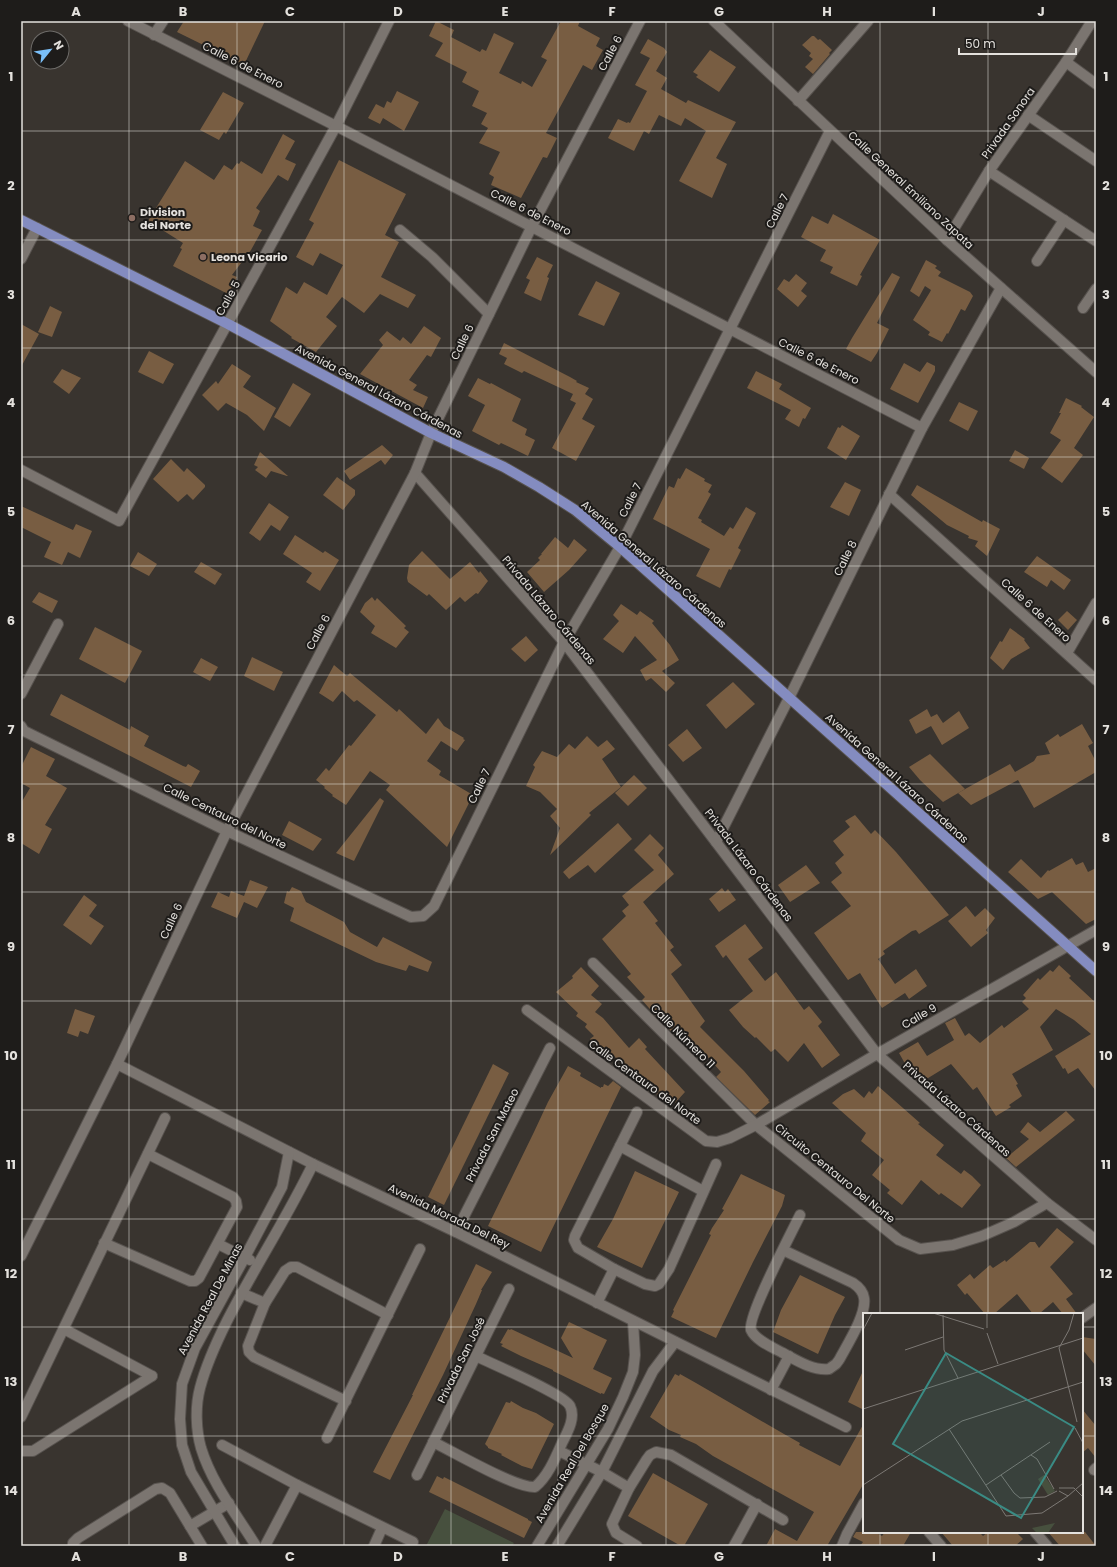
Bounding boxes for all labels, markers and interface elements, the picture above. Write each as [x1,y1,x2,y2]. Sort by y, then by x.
text: A [71,2,81,21]
text: B [179,2,188,21]
text: C [285,2,295,21]
text: D [393,2,403,21]
text: E [501,2,509,21]
text: F [608,2,616,21]
text: G [714,2,724,21]
text: H [822,2,832,21]
text: I [932,2,936,21]
text: J [1037,2,1045,21]
north arrow [30,30,70,70]
scale bar [959,30,1076,56]
street label: Calle 6 [594,32,626,74]
text: 50 m [965,35,996,52]
text: N [50,37,68,53]
street label: Calle 6 de Enero [200,38,286,92]
text: 1 [9,67,13,86]
text: 1 [1104,67,1108,86]
street label: Privada Sonora [977,84,1039,162]
street label: Calle General Emiliano Zapata [845,127,977,253]
text: 2 [7,176,15,195]
text: 2 [1102,176,1110,195]
street label: Calle 6 de Enero [488,185,574,239]
street label: Calle 7 [761,191,793,231]
place label: Division del Norte [140,204,191,233]
marker: Division del Norte [127,213,137,223]
place label: Leona Vicario [211,249,288,265]
marker: Leona Vicario [198,252,208,262]
street label: Calle 5 [212,277,244,319]
text: 3 [7,285,15,304]
text: 3 [1102,285,1110,304]
street label: Calle 6 [446,321,478,363]
street label: Calle 6 de Enero [776,334,862,388]
street label: Avenida General Lázaro Cárdenas [292,340,466,442]
text: 4 [7,393,16,412]
text: 4 [1102,393,1111,412]
street label: Calle 7 [614,480,646,520]
street label: Avenida General Lázaro Cárdenas [578,496,730,632]
text: 5 [7,502,15,521]
text: 5 [1102,502,1110,521]
street label: Calle 8 [829,537,861,579]
street label: Privada Lázaro Cárdenas [499,552,600,668]
street label: Calle 6 de Enero [998,574,1074,646]
text: 6 [7,611,15,630]
street label: Calle 6 [302,611,334,653]
text: 6 [1102,611,1110,630]
street label: Avenida General Lázaro Cárdenas [822,709,972,847]
text: 7 [8,720,15,739]
text: 7 [1103,720,1110,739]
street label: Calle 7 [464,766,494,806]
street label: Calle Centauro del Norte [161,779,290,853]
street label: Privada Lázaro Cárdenas [701,805,797,925]
text: 8 [7,828,15,847]
text: 8 [1102,828,1110,847]
street label: Calle 6 [156,900,186,942]
text: 9 [7,937,15,956]
text: 9 [1102,937,1110,956]
street label: Calle Número 11 [647,1000,719,1072]
street label: Calle 9 [899,1000,940,1032]
street label: Calle Centauro del Norte [585,1036,705,1128]
text: 10 [4,1046,18,1065]
text: 10 [1099,1046,1113,1065]
street label: Privada Lázaro Cárdenas [900,1058,1014,1160]
street label: Privada San Mateo [461,1085,523,1185]
street label: Circuito Centauro Del Norte [771,1119,899,1227]
text: 11 [6,1155,16,1174]
text: 11 [1101,1155,1111,1174]
street label: Avenida Morada Del Rey [385,1179,513,1253]
street label: Avenida Real De Minas [174,1240,246,1358]
text: 12 [5,1264,18,1283]
text: 12 [1100,1264,1113,1283]
inset map [863,1313,1083,1533]
street label: Privada San José [433,1314,489,1406]
text: 13 [5,1372,18,1391]
text: 13 [1100,1372,1113,1391]
street label: Avenida Real Del Bosque [531,1400,613,1526]
text: 14 [4,1481,18,1500]
text: 14 [1099,1481,1113,1500]
text: A [71,1547,81,1566]
text: B [179,1547,188,1566]
text: C [285,1547,295,1566]
text: D [393,1547,403,1566]
text: E [501,1547,509,1566]
text: F [608,1547,616,1566]
text: G [714,1547,724,1566]
text: H [822,1547,832,1566]
text: I [932,1547,936,1566]
text: J [1037,1547,1045,1566]

